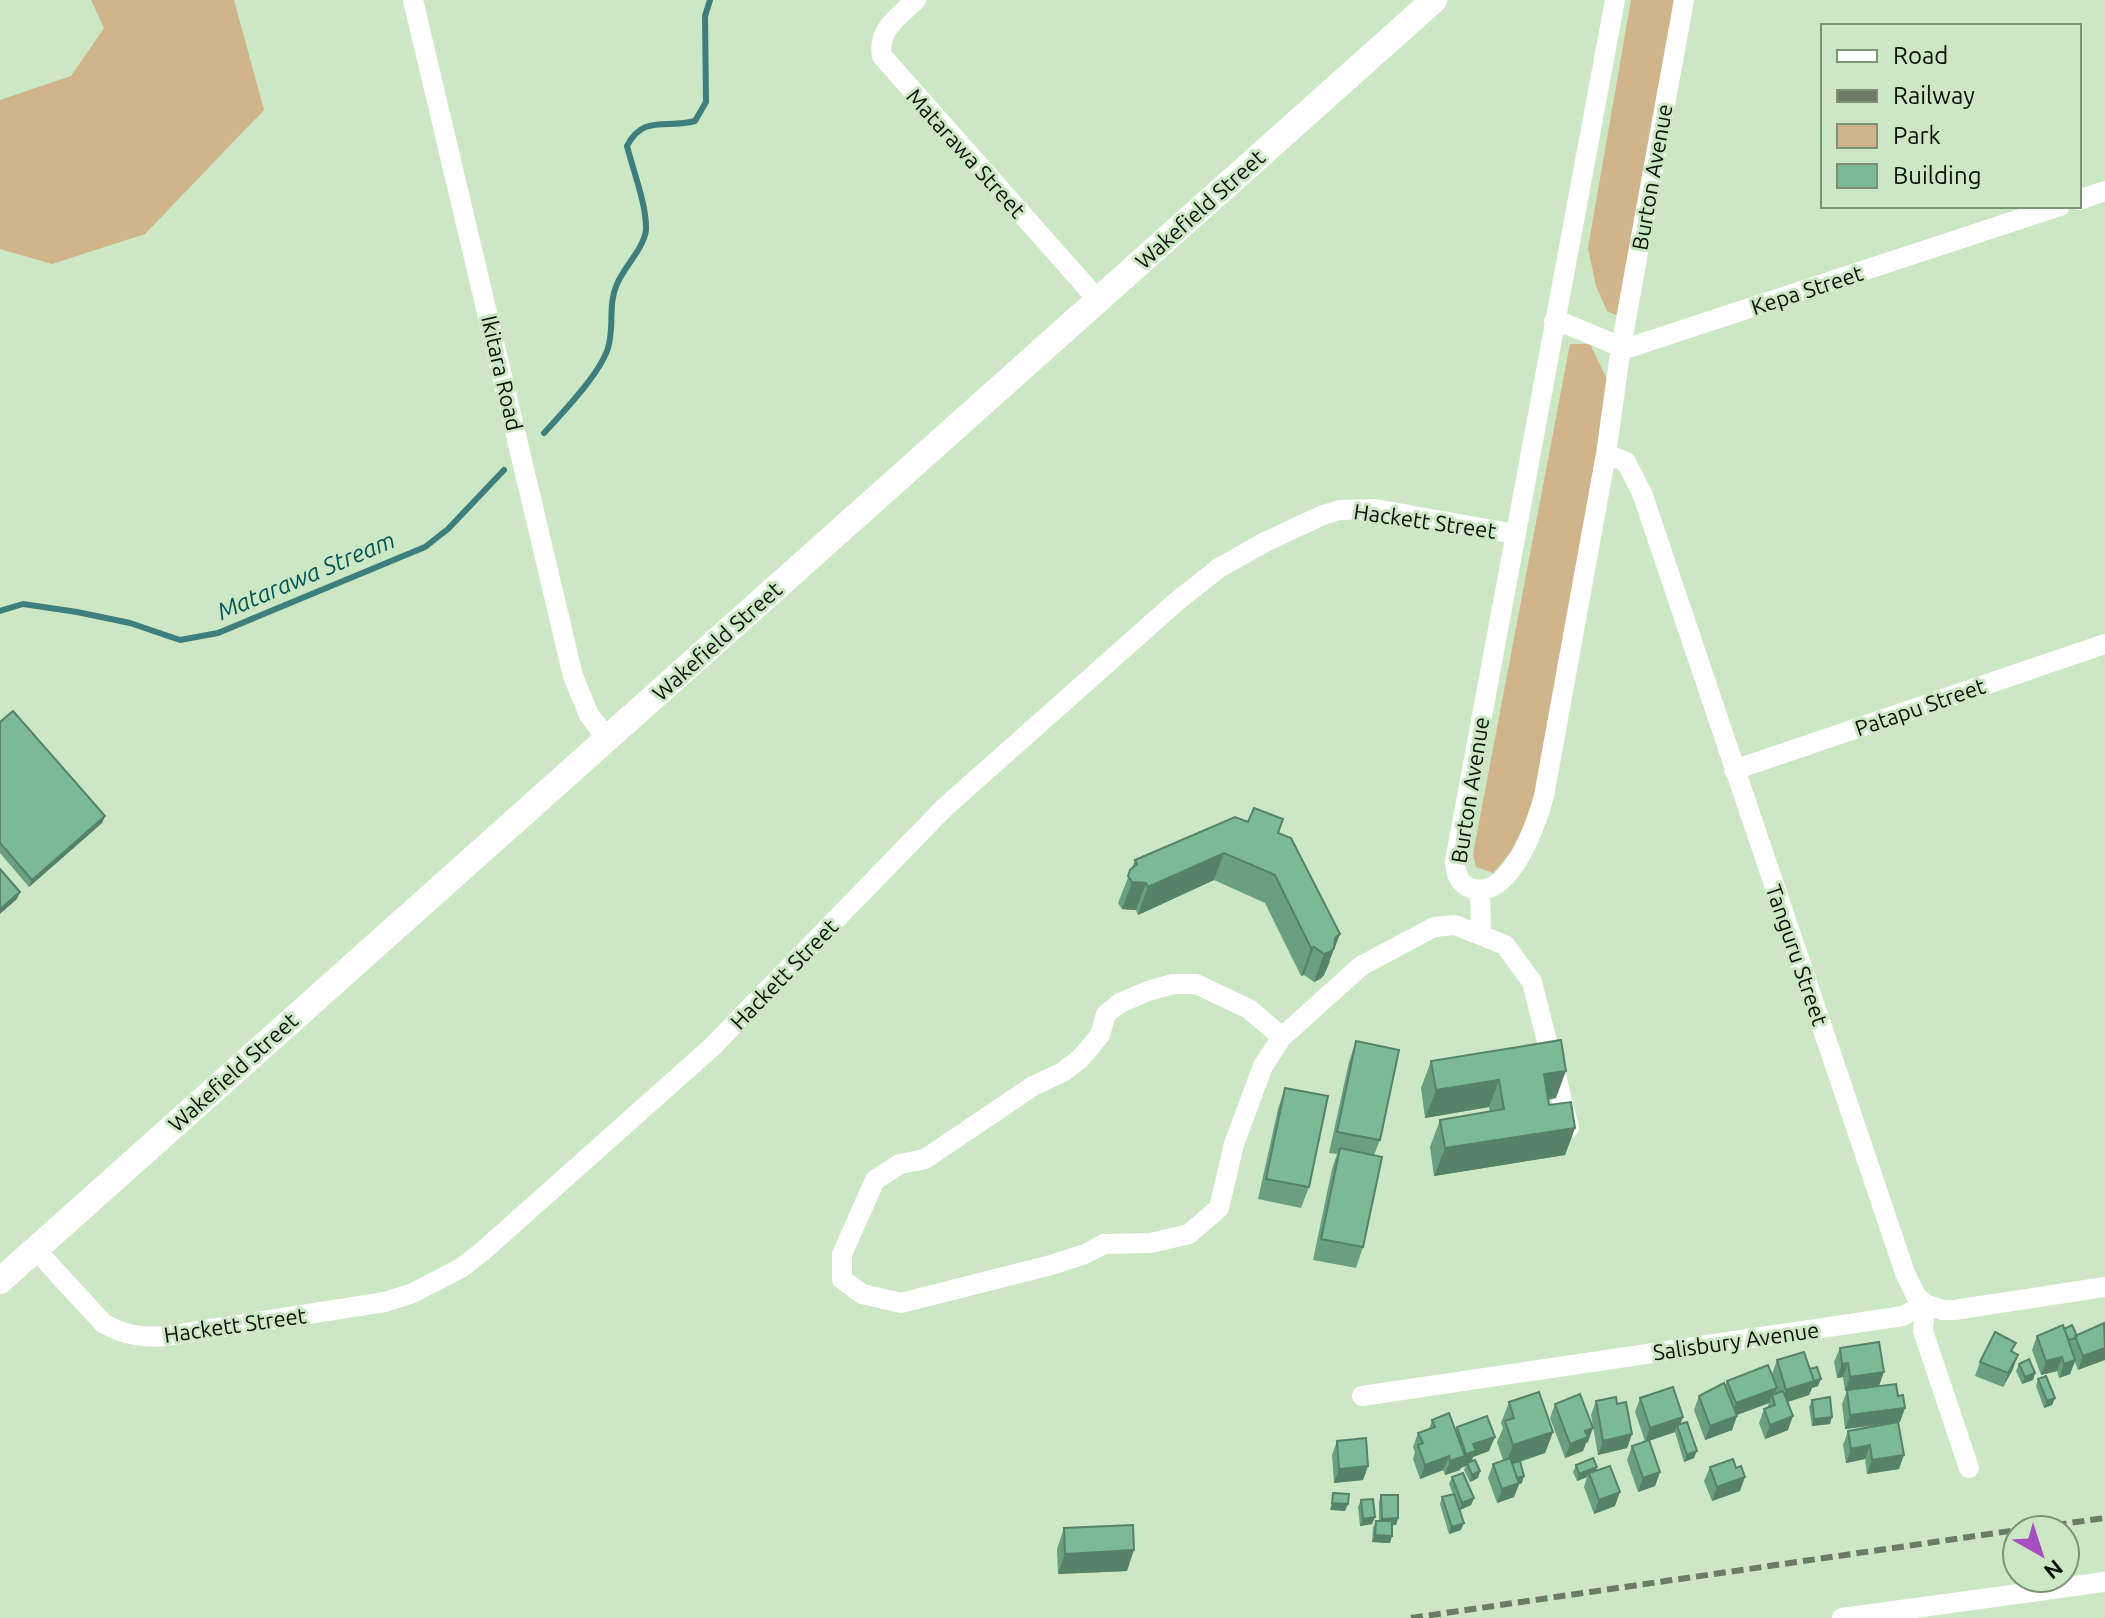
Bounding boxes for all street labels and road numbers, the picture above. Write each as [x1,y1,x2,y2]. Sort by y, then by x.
street label: Matarawa Street [902,83,1031,223]
street label: Burton Avenue [1626,102,1677,252]
street label: Wakefield Street [1130,144,1270,273]
street label: Kepa Street [1748,260,1866,319]
street label: Ikitara Road [477,313,528,433]
street label: Hackett Street [1352,498,1498,543]
street label: Wakefield Street [647,576,787,705]
street label: Patapu Street [1851,672,1989,740]
street label: Burton Avenue [1446,715,1493,865]
street label: Tanguru Street [1762,881,1833,1029]
street label: Hackett Street [725,913,843,1034]
street label: Wakefield Street [163,1007,303,1136]
street label: Hackett Street [162,1302,308,1347]
street label: Salisbury Avenue [1651,1316,1821,1365]

